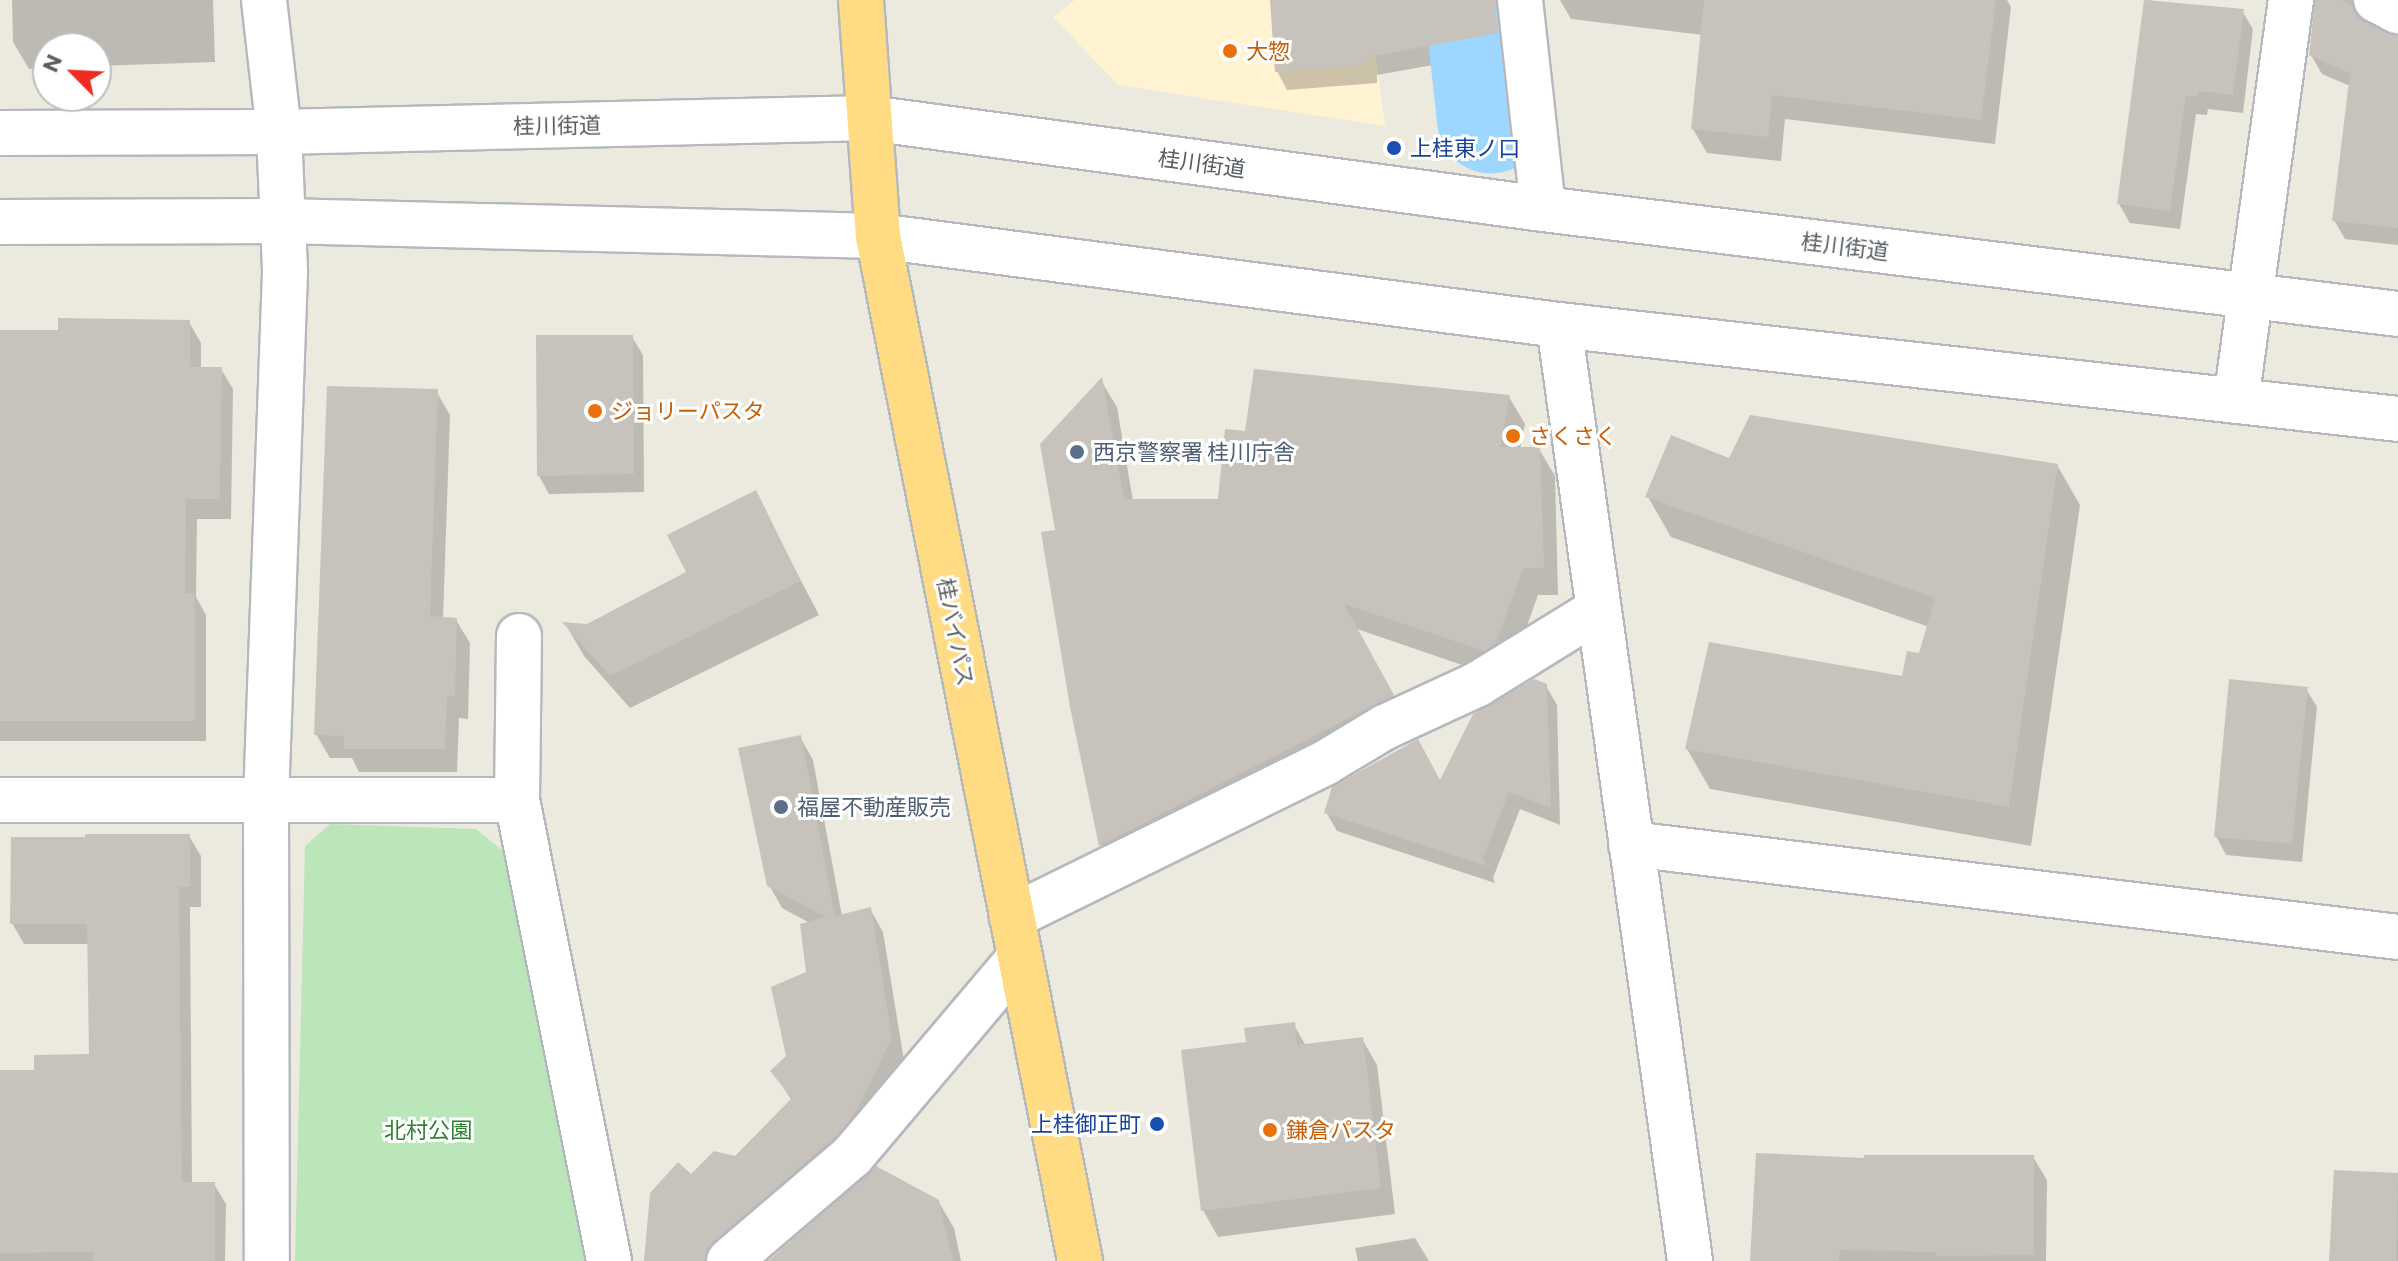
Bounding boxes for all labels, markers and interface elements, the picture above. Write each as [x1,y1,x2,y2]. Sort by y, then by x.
north arrow [32,32,112,112]
place label: 大惣 [1246,38,1290,64]
marker: 大惣 [1221,42,1239,60]
text: N [36,50,67,76]
street label: 桂川街道 [513,111,601,139]
place label: 上桂東ノ口 [1410,135,1520,161]
marker: 上桂東ノ口 [1385,139,1403,157]
street label: 桂川街道 [1157,144,1247,182]
street label: 桂川街道 [1800,228,1890,264]
place label: ジョリーパスタ [611,398,765,424]
marker: ジョリーパスタ [586,402,604,420]
place label: さくさく [1529,423,1617,449]
marker: さくさく [1504,427,1522,445]
place label: 西京警察署 桂川庁舎 [1093,439,1295,465]
marker: 西京警察署 桂川庁舎 [1068,443,1086,461]
street label: 桂バイパス [933,575,979,689]
place label: 福屋不動産販売 [797,794,951,820]
marker: 福屋不動産販売 [772,798,790,816]
place label: 上桂御正町 [1031,1111,1141,1137]
marker: 上桂御正町 [1148,1115,1166,1133]
park label: 北村公園 [384,1117,472,1143]
place label: 鎌倉パスタ [1286,1117,1396,1143]
marker: 鎌倉パスタ [1261,1121,1279,1139]

